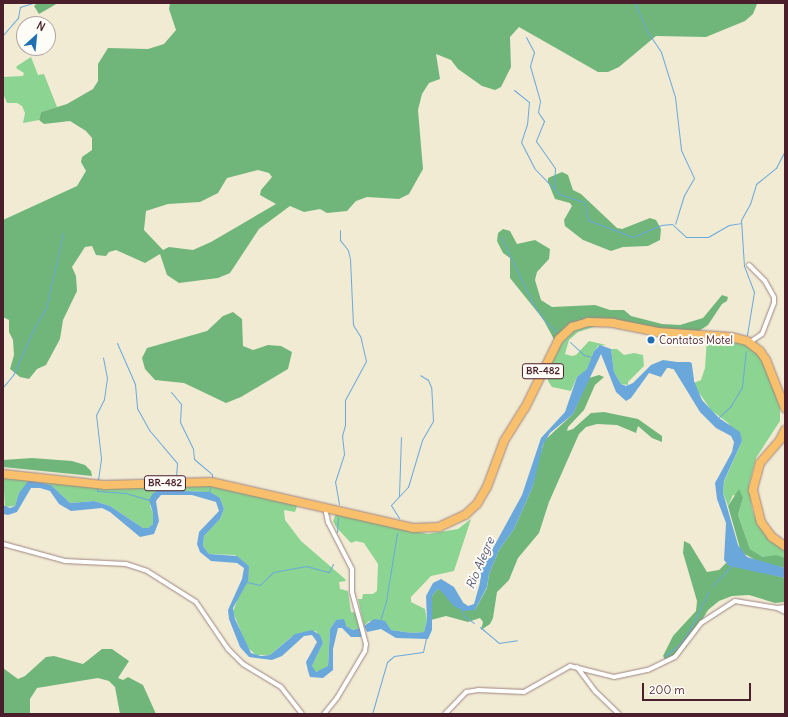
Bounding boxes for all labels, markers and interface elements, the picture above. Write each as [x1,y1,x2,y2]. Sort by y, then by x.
north arrow [16,16,56,56]
text: N [34,18,48,34]
place label: Contatos Motel [659,333,733,347]
marker: Contatos Motel [646,335,656,345]
road number: BR-482 [521,363,565,379]
road number: BR-482 [143,475,187,491]
water label: Rio Alegre [463,535,497,591]
scale bar [644,675,753,701]
text: 200 m [649,682,685,697]

